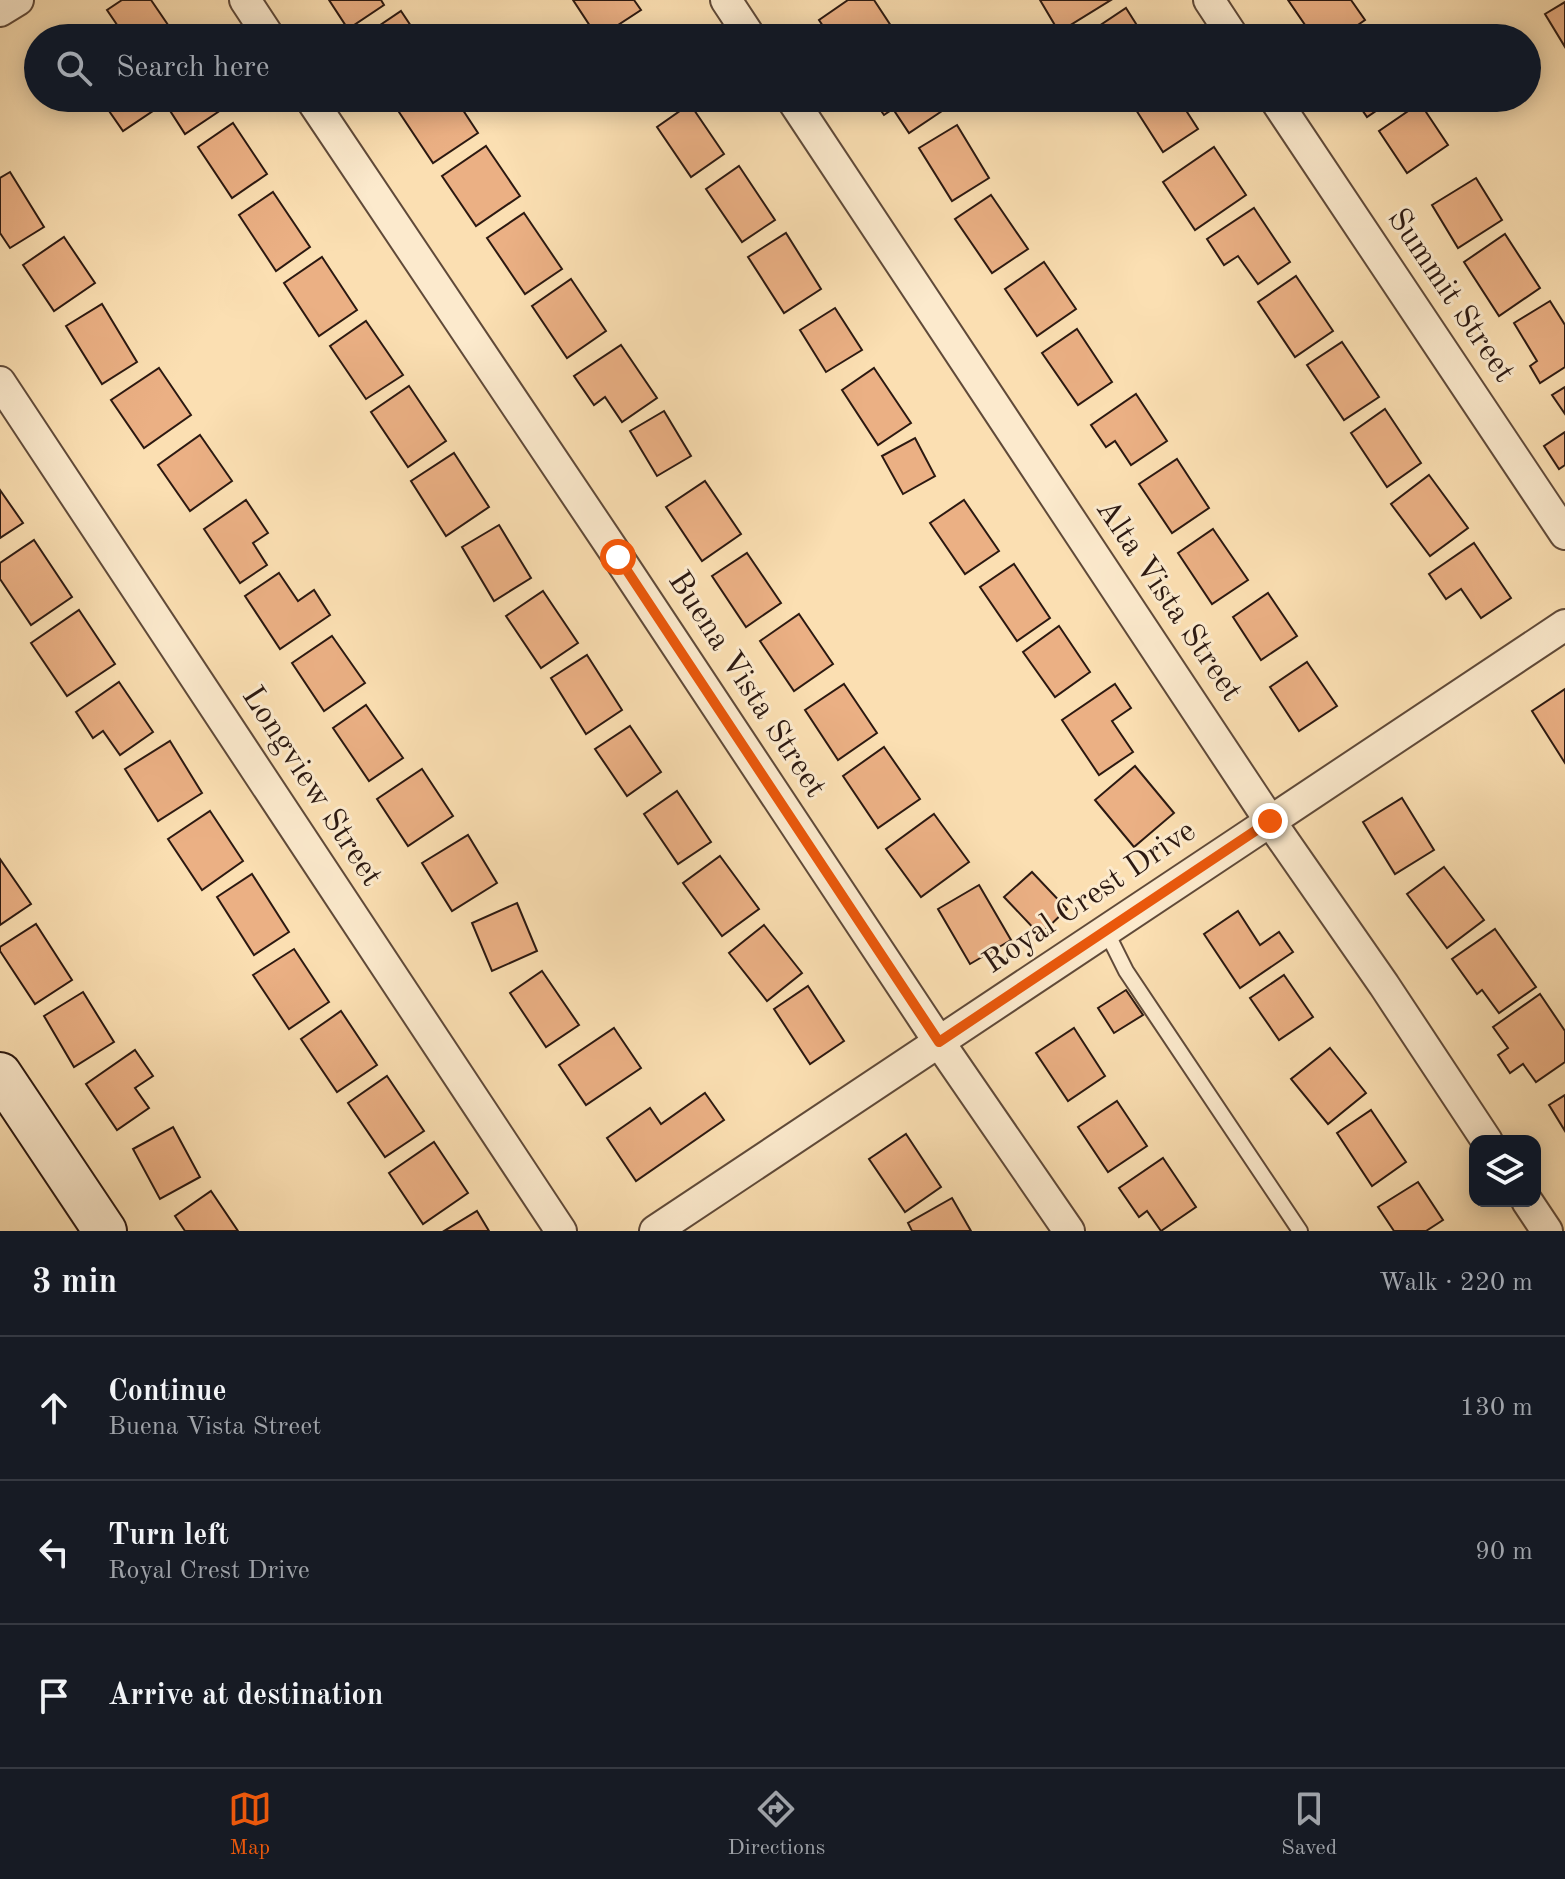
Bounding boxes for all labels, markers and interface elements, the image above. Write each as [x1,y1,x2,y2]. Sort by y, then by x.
search box [24,24,1541,112]
icon: search [52,46,96,90]
text: Search here [116,53,270,83]
street label: Summit Street [1380,204,1520,388]
street label: Alta Vista Street [1089,494,1247,708]
route start [600,539,636,575]
street label: Buena Vista Street [661,566,831,804]
street label: Longview Street [235,682,387,892]
route end [1252,803,1288,839]
street label: Royal Crest Drive [978,815,1202,981]
map controls [1469,1135,1541,1207]
button: layers [1469,1135,1541,1207]
text: 3 min [32,1266,117,1300]
text: Walk · 220 m [1379,1270,1533,1296]
text: Continue [108,1377,227,1407]
icon: ahead [32,1386,76,1430]
text: 130 m [1460,1395,1533,1421]
text: Buena Vista Street [108,1414,321,1440]
text: Turn left [108,1521,229,1551]
icon: left [32,1530,76,1574]
text: 90 m [1475,1539,1533,1565]
text: Royal Crest Drive [108,1558,310,1584]
icon: arrive [32,1674,76,1718]
text: Arrive at destination [108,1681,383,1711]
tab: Map [228,1787,272,1862]
tab: Directions [728,1787,825,1862]
tab: Saved [1281,1787,1337,1862]

